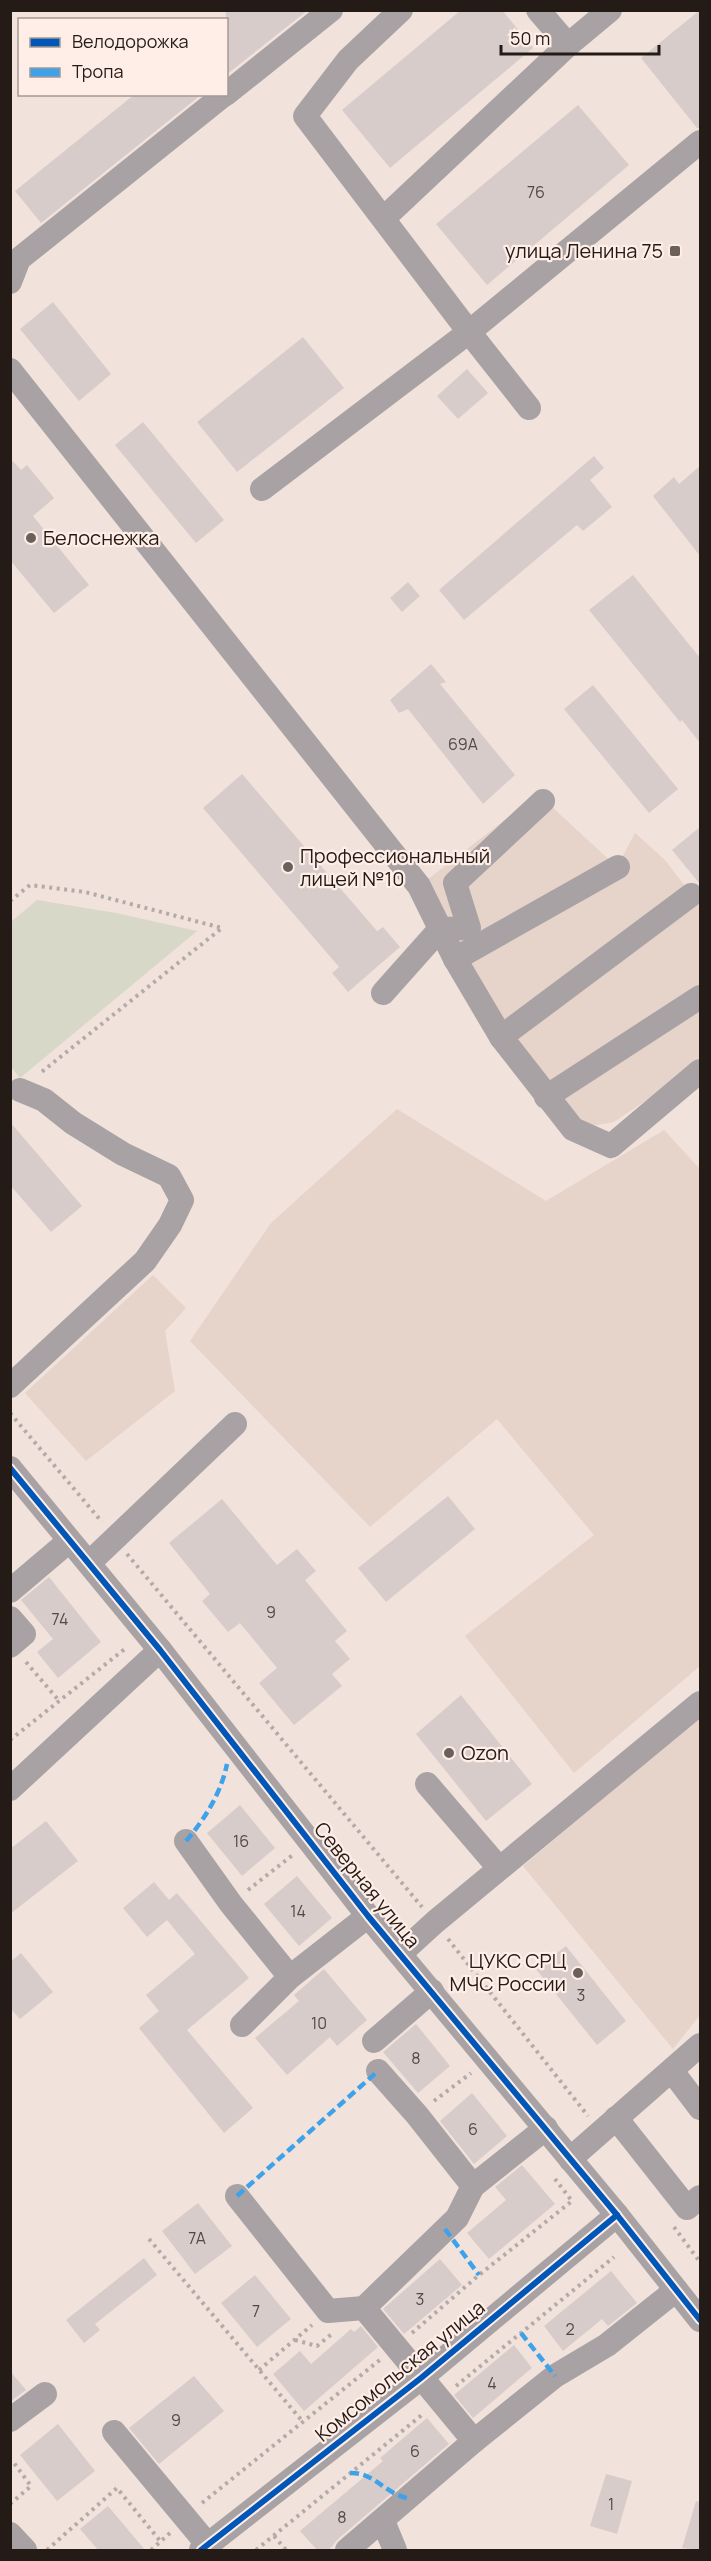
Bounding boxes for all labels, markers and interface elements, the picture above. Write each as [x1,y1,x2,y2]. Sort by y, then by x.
legend [18,18,228,96]
scale bar [501,18,658,56]
text: 50 m [510,26,550,50]
text: Велодорожка [72,29,189,53]
text: Тропа [72,59,123,83]
house number: 76 [527,181,545,203]
place label: улица Ленина 75 [505,237,663,264]
marker: улица Ленина 75 [668,244,682,258]
place label: Белоснежка [43,524,159,551]
marker: Белоснежка [24,531,38,545]
house number: 69А [448,733,478,755]
place label: Профессиональный лицей №10 [300,842,490,892]
marker: Профессиональный лицей №10 [281,860,295,874]
house number: 9 [266,1601,276,1623]
house number: 74 [52,1608,68,1630]
place label: Ozon [461,1739,509,1766]
marker: Ozon [442,1746,456,1760]
street label: Северная улица [308,1816,427,1953]
house number: 16 [233,1830,249,1852]
house number: 14 [290,1900,306,1922]
place label: ЦУКС СРЦ МЧС России [449,1947,567,1997]
marker: ЦУКС СРЦ МЧС России [571,1966,585,1980]
house number: 3 [577,1984,585,2006]
house number: 10 [311,2012,327,2034]
house number: 8 [411,2047,421,2069]
house number: 6 [468,2118,478,2140]
house number: 7А [188,2227,206,2249]
house number: 3 [416,2288,424,2310]
street label: Комсомольская улица [309,2294,490,2447]
house number: 7 [252,2300,260,2322]
house number: 2 [565,2318,575,2340]
house number: 4 [487,2372,497,2394]
house number: 9 [171,2409,181,2431]
house number: 6 [410,2440,420,2462]
house number: 1 [608,2493,614,2515]
house number: 8 [337,2506,347,2528]

